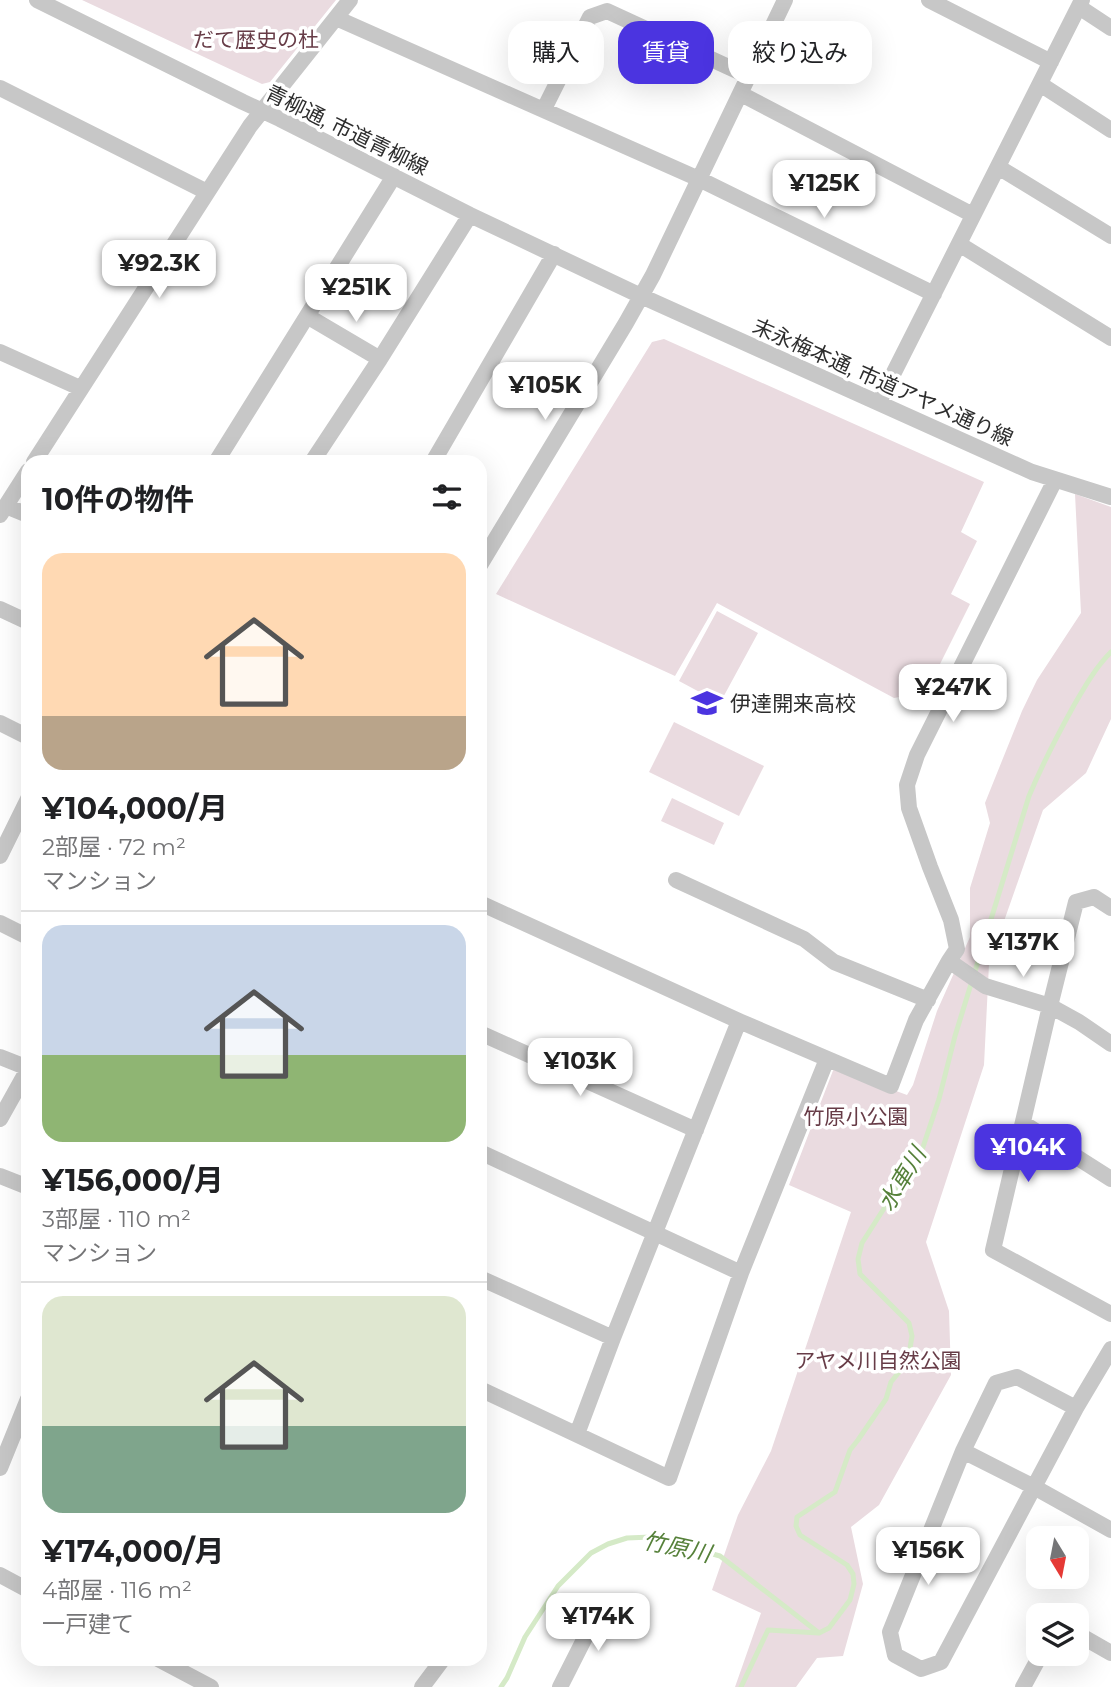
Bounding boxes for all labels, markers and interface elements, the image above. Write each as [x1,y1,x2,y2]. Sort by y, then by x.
chip: 購入 [508,21,604,84]
chip: 賃貸 [618,21,714,84]
chip: 絞り込み [728,21,872,84]
park label: だて歴史の杜 [193,27,319,52]
street label: 青柳通, 市道青柳線 [262,80,432,180]
pin: ¥125K [775,160,873,220]
text: ¥125K [789,169,859,197]
pin: ¥92.3K [102,240,216,300]
text: ¥92.3K [118,249,200,277]
pin: ¥251K [307,264,405,324]
text: ¥251K [321,273,391,301]
street label: 末永梅本通, 市道アヤメ通り線 [749,313,1017,451]
pin: ¥105K [496,362,594,422]
text: ¥105K [509,371,581,399]
icon: filters [428,478,466,516]
text: 10件の物件 [42,481,194,518]
icon: home [191,599,317,725]
pin: ¥247K [904,664,1002,724]
text: ¥247K [915,673,991,701]
school or university icon: 伊達開来高校 [690,686,724,720]
place label: 伊達開来高校 [730,691,856,716]
text: ¥104,000/月 [42,790,228,827]
text: 2部屋 · 72 m² [42,833,186,861]
text: マンション [42,867,157,895]
pin: ¥137K [974,920,1072,979]
text: ¥137K [987,928,1059,956]
icon: home [191,971,317,1097]
pin: ¥103K [531,1038,629,1098]
text: ¥103K [544,1047,616,1075]
park label: 竹原小公園 [804,1104,909,1129]
pin: ¥104K [979,1124,1077,1184]
text: ¥104K [990,1133,1066,1161]
water label: 水車川 [872,1140,933,1216]
text: ¥156,000/月 [42,1162,224,1199]
text: 3部屋 · 110 m² [42,1205,191,1233]
text: マンション [42,1239,157,1267]
icon: home [191,1342,317,1468]
park label: アヤメ川自然公園 [794,1348,962,1373]
water label: 竹原川 [640,1526,717,1568]
north arrow [1026,1526,1088,1589]
map controls [1026,1526,1089,1666]
pin: ¥156K [879,1528,977,1587]
text: ¥174,000/月 [42,1533,224,1570]
text: ¥156K [892,1536,964,1564]
text: 4部屋 · 116 m² [42,1576,192,1604]
pin: ¥174K [549,1594,647,1653]
text: ¥174K [562,1602,634,1630]
button: layers [1026,1603,1089,1666]
text: 一戸建て [42,1610,134,1638]

